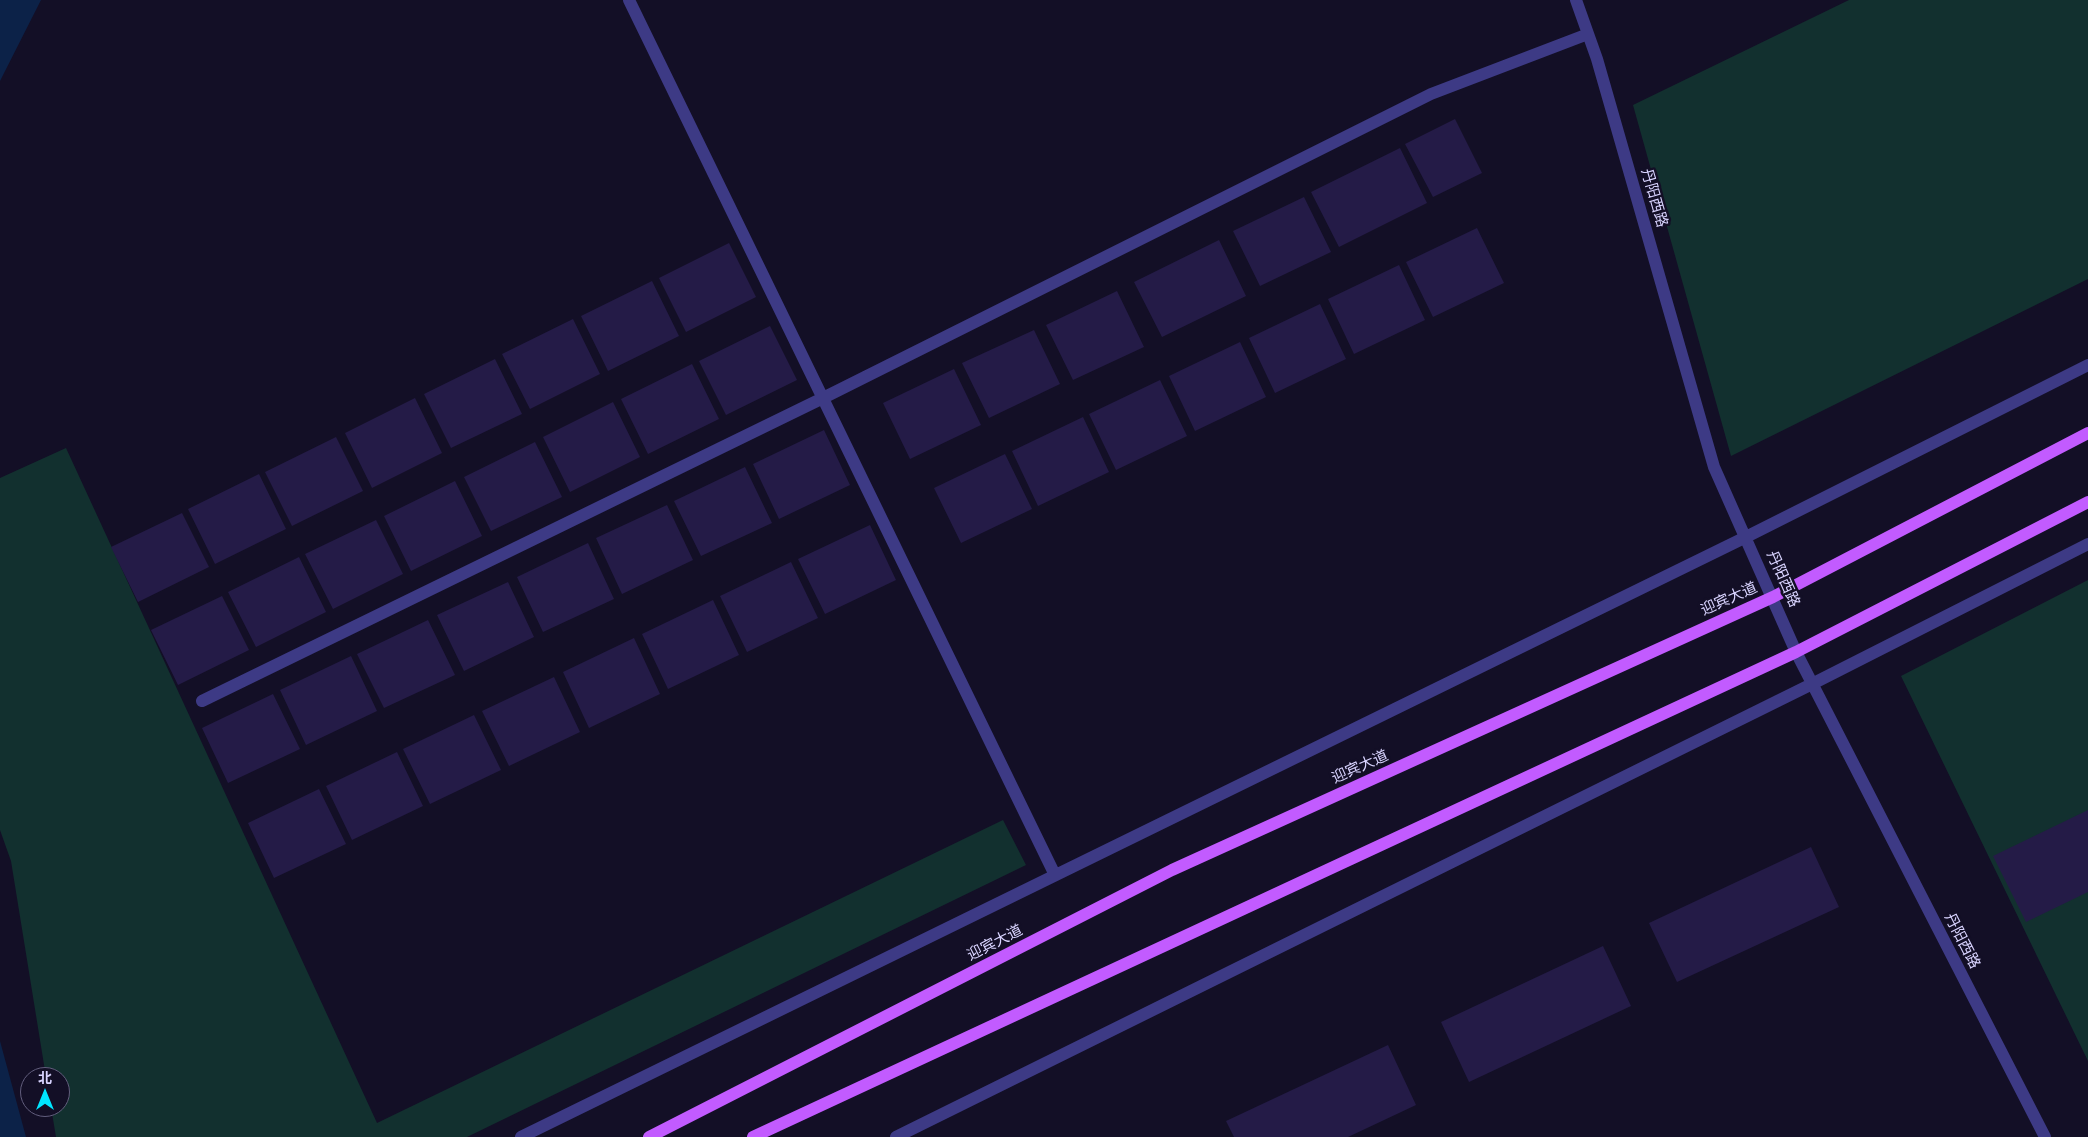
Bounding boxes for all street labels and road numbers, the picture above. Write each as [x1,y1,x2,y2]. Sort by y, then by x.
street label: 丹阳西路 [1637,167,1671,229]
street label: 丹阳西路 [1763,548,1803,610]
street label: 迎宾大道 [1698,579,1760,619]
street label: 迎宾大道 [1329,747,1391,787]
street label: 丹阳西路 [1940,910,1984,972]
street label: 迎宾大道 [964,921,1026,965]

